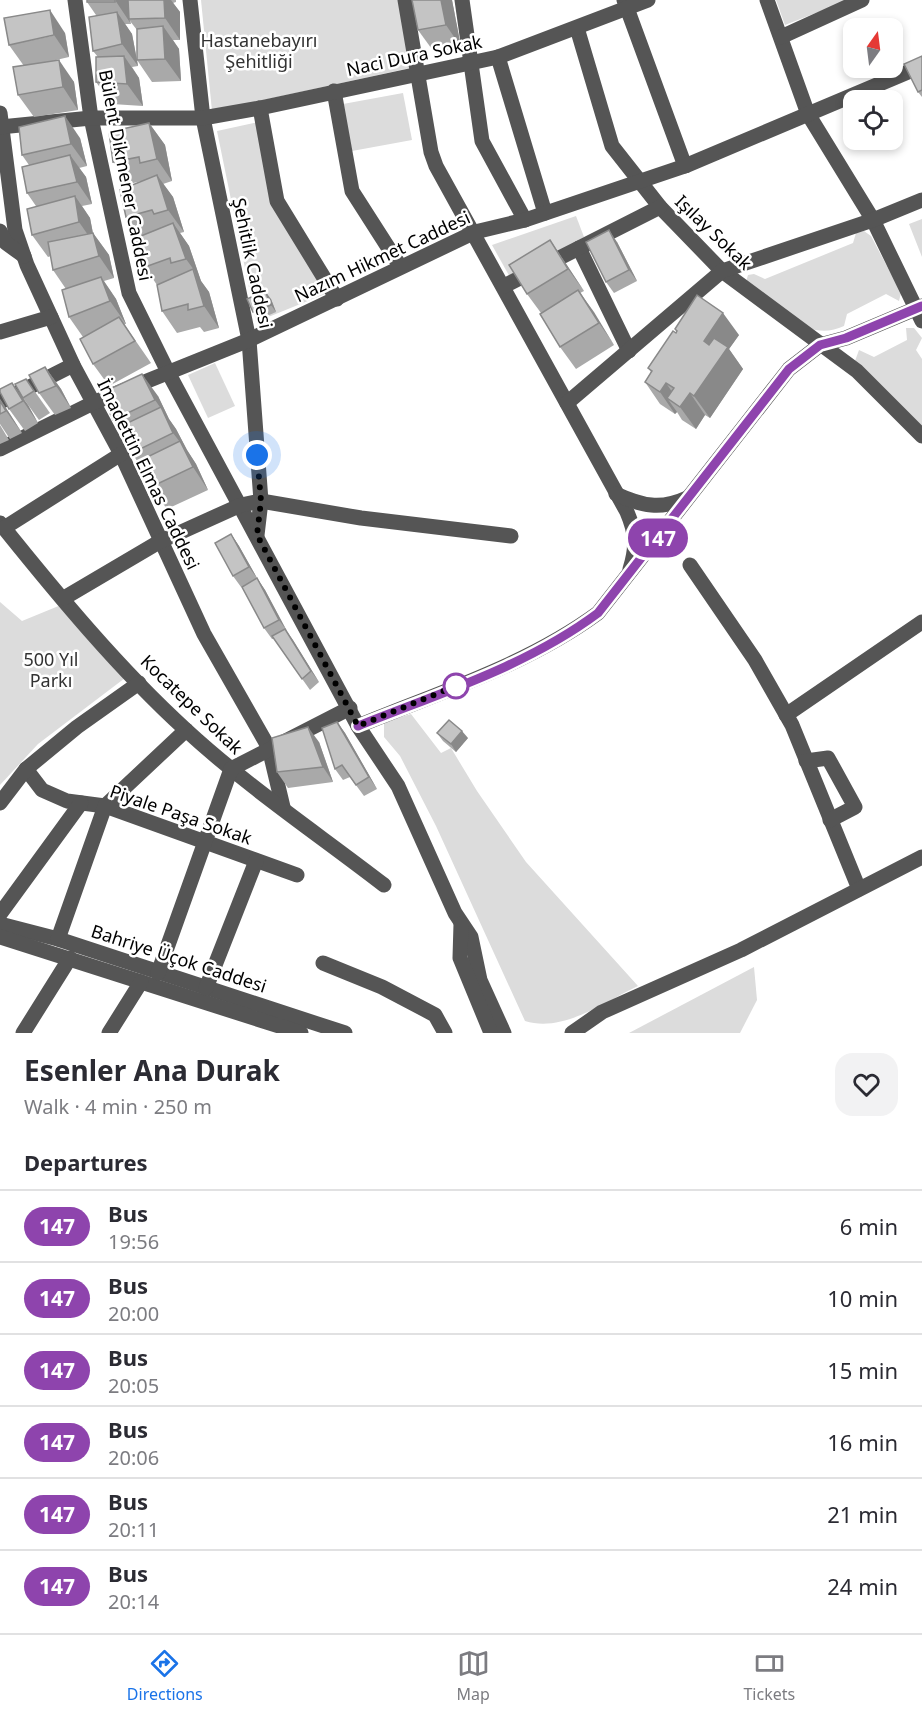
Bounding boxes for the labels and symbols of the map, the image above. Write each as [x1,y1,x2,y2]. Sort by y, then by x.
north arrow [843,18,903,78]
park label: Hastanebayırı Şehitliği [201,28,318,73]
street label: Naci Dura Sokak [344,29,484,81]
street label: Bülent Dikmener Caddesi [94,67,158,283]
street label: Işılay Sokak [670,189,758,275]
street label: Şehitlik Caddesi [227,195,279,331]
street label: Nazım Hikmet Caddesi [290,205,474,307]
street label: İmadettin Elmas Caddesi [92,375,206,573]
your location [242,440,272,470]
line badge: 147 [624,518,692,558]
park label: 500 Yıl Parkı [23,647,79,692]
street label: Kocatepe Sokak [136,649,249,759]
unlabelled marker [443,673,469,699]
street label: Piyale Paşa Sokak [107,778,256,850]
street label: Bahriye Üçok Caddesi [88,918,270,998]

